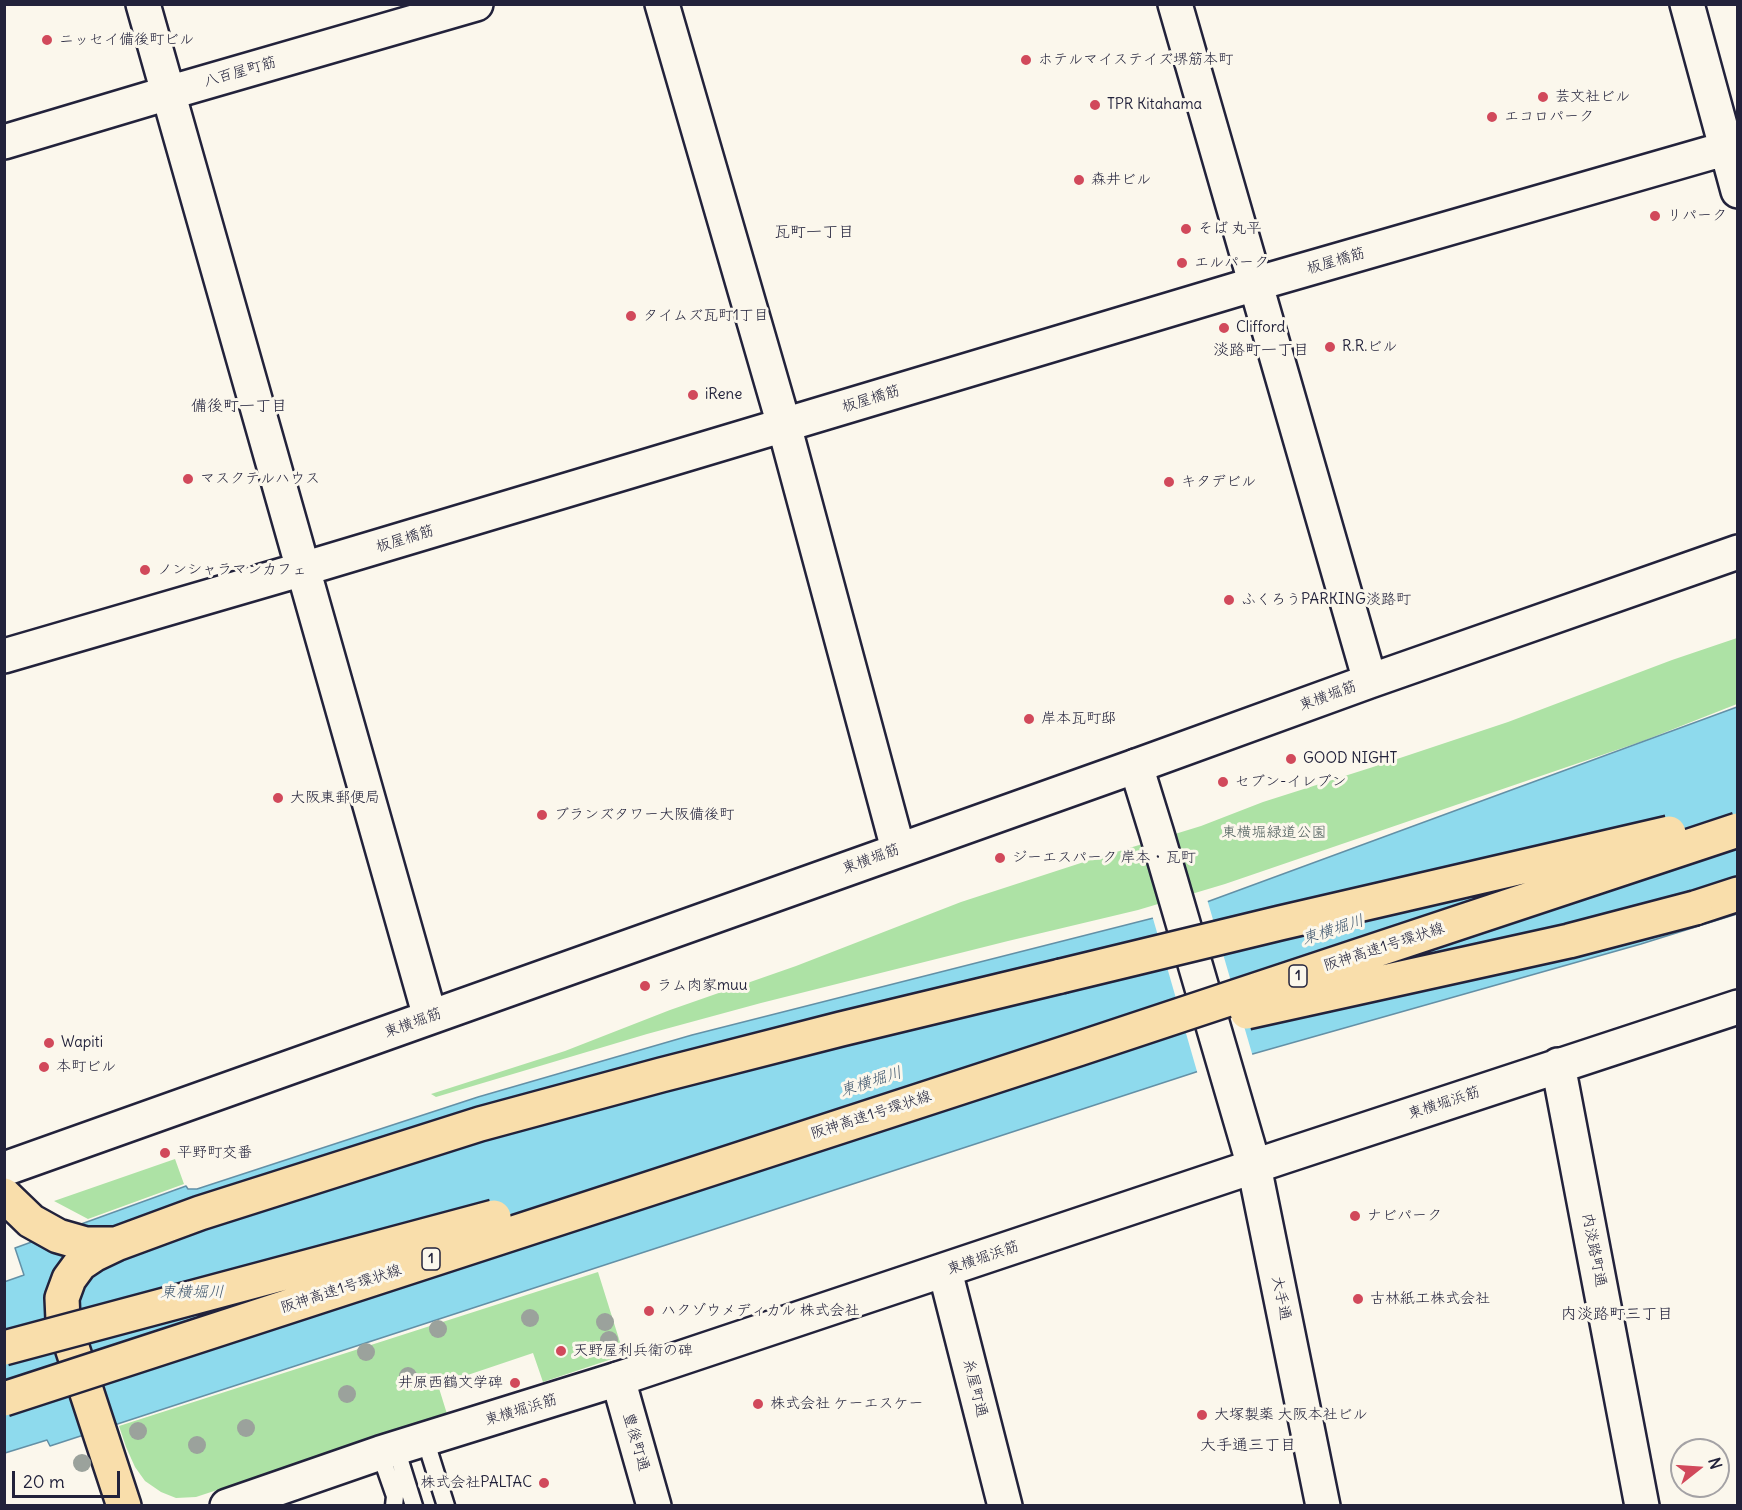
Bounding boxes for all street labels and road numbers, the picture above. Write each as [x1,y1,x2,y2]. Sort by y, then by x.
street label: 八百屋町筋 [201,53,279,91]
street label: 板屋橋筋 [1305,244,1367,278]
street label: 板屋橋筋 [840,382,902,416]
street label: 板屋橋筋 [374,522,436,556]
street label: 東横堀筋 [1297,677,1359,715]
street label: 東横堀筋 [840,840,902,878]
street label: 阪神高速1号環状線 [1321,919,1447,975]
road number: 1 [1289,965,1307,987]
street label: 東横堀筋 [382,1004,444,1042]
street label: 東横堀浜筋 [1406,1083,1482,1123]
street label: 阪神高速1号環状線 [808,1087,934,1143]
street label: 内淡路町通 [1578,1211,1610,1289]
street label: 東横堀浜筋 [945,1237,1021,1279]
road number: 1 [422,1248,440,1270]
street label: 阪神高速1号環状線 [278,1261,404,1317]
street label: 大手通 [1268,1274,1294,1322]
street label: 糸屋町通 [959,1357,991,1419]
street label: 東横堀浜筋 [483,1390,559,1430]
street label: 豊後町通 [619,1411,653,1473]

